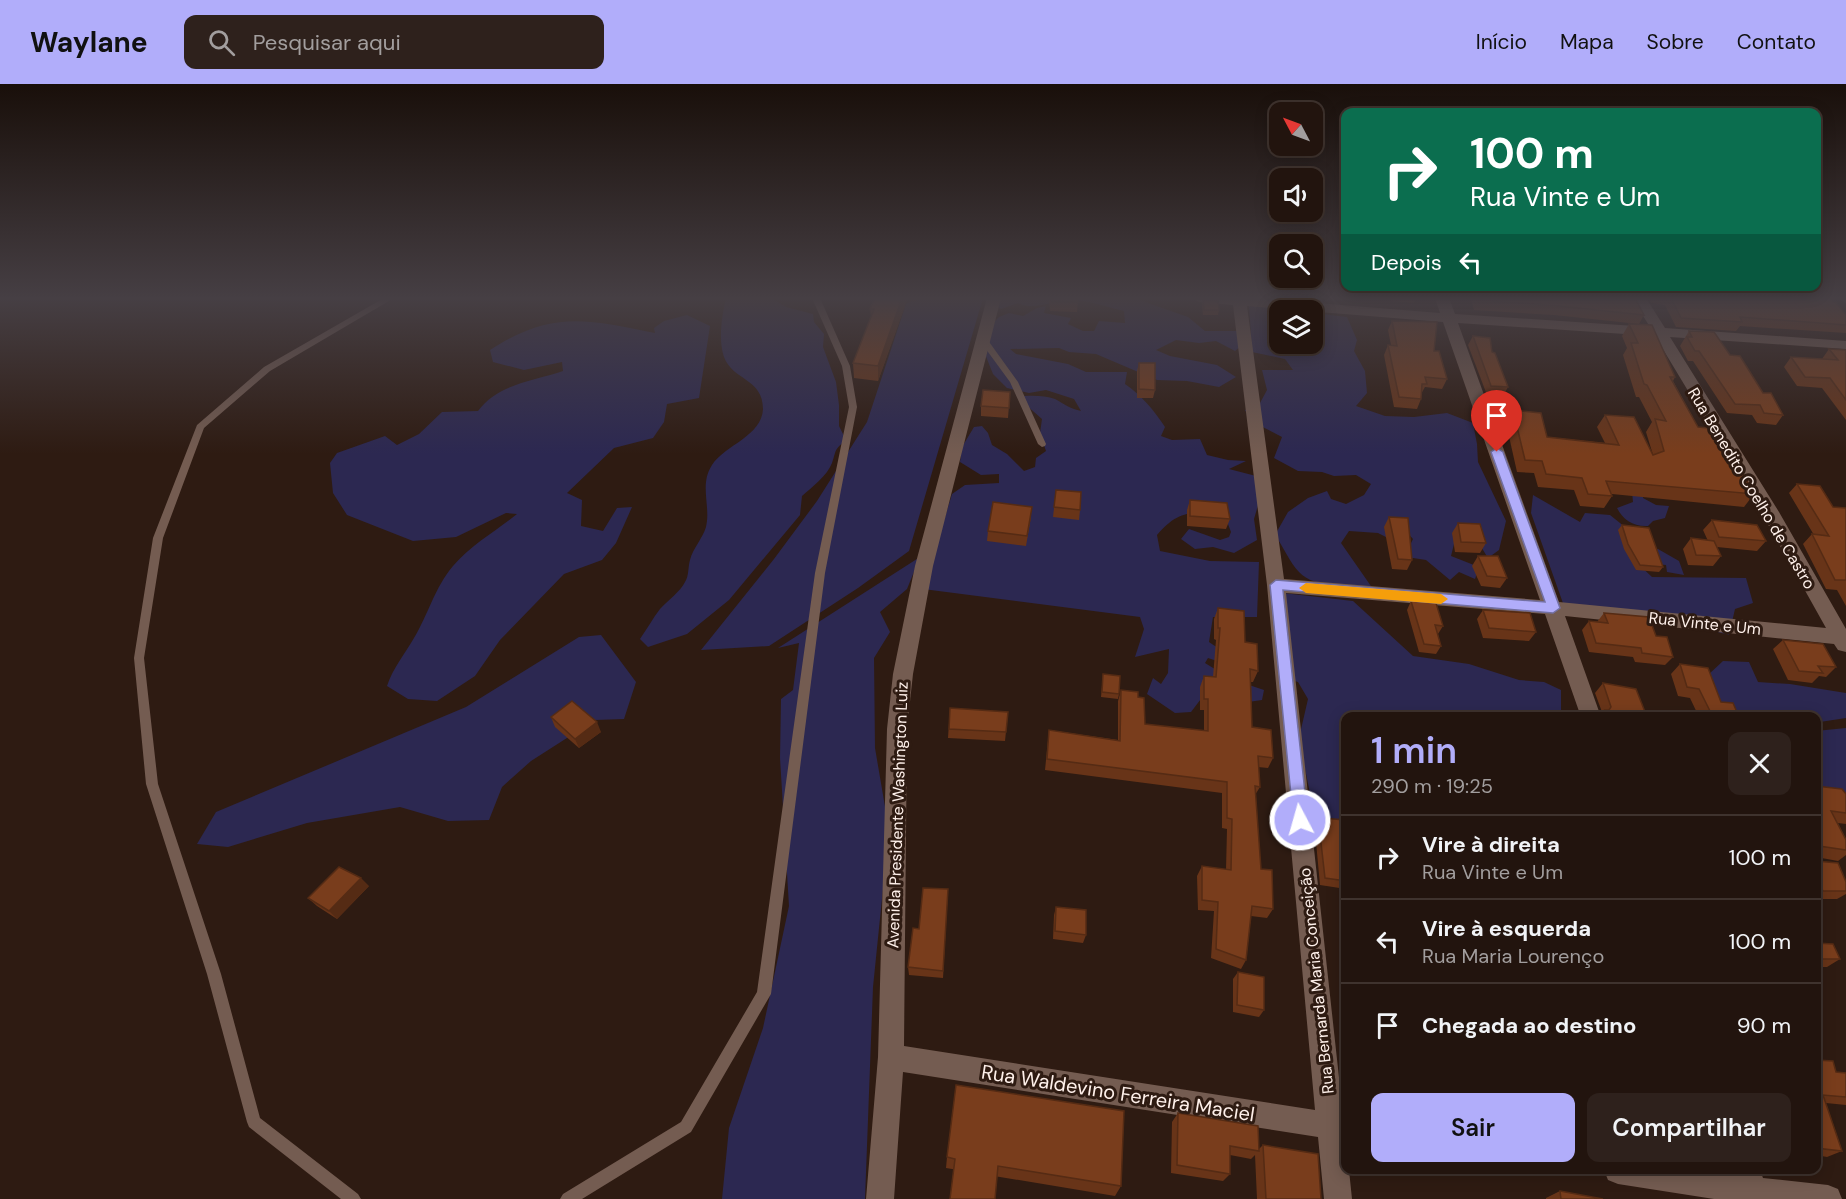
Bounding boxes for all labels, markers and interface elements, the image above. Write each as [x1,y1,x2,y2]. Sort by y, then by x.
search box [184,15,604,69]
text: Waylane [30,24,148,61]
icon: search [205,26,238,59]
text: Pesquisar aqui [253,28,401,57]
text: Início [1476,28,1527,56]
text: Mapa [1560,28,1614,56]
text: Sobre [1647,28,1704,56]
text: Contato [1737,28,1816,56]
north arrow [1269,102,1323,156]
map controls [1269,102,1323,354]
text: 100 m [1470,126,1594,181]
icon: right [1371,132,1449,210]
button: sound [1269,168,1323,222]
text: Rua Vinte e Um [1470,179,1660,214]
button: search [1269,234,1323,288]
icon: left [1454,246,1487,279]
text: Depois [1371,248,1442,277]
button: layers [1269,300,1323,354]
street label: Rua Benedito Coelho de Castro [1683,384,1820,593]
pin [1471,390,1522,452]
icon: arrive [1480,399,1513,432]
street label: Rua Vinte e Um [1648,607,1762,640]
street label: Avenida Presidente Washington Luiz [882,681,913,949]
text: 1 min [1371,727,1457,774]
button: close [1728,732,1791,795]
text: 290 m · 19:25 [1371,773,1493,799]
position arrow [1268,788,1332,852]
text: Vire à direita [1422,830,1560,859]
icon: right [1371,841,1404,874]
text: 100 m [1729,843,1791,872]
text: Rua Vinte e Um [1422,859,1563,885]
street label: Rua Bernarda Maria Conceição [1294,867,1339,1095]
text: Vire à esquerda [1422,914,1591,943]
icon: left [1371,925,1404,958]
text: 100 m [1729,927,1791,956]
text: Rua Maria Lourenço [1422,943,1604,969]
icon: arrive [1371,1009,1404,1042]
text: Chegada ao destino [1422,1011,1636,1040]
text: 90 m [1737,1011,1791,1040]
street label: Rua Waldevino Ferreira Maciel [979,1059,1257,1127]
button: Sair [1371,1093,1575,1162]
button: Compartilhar [1587,1093,1791,1162]

